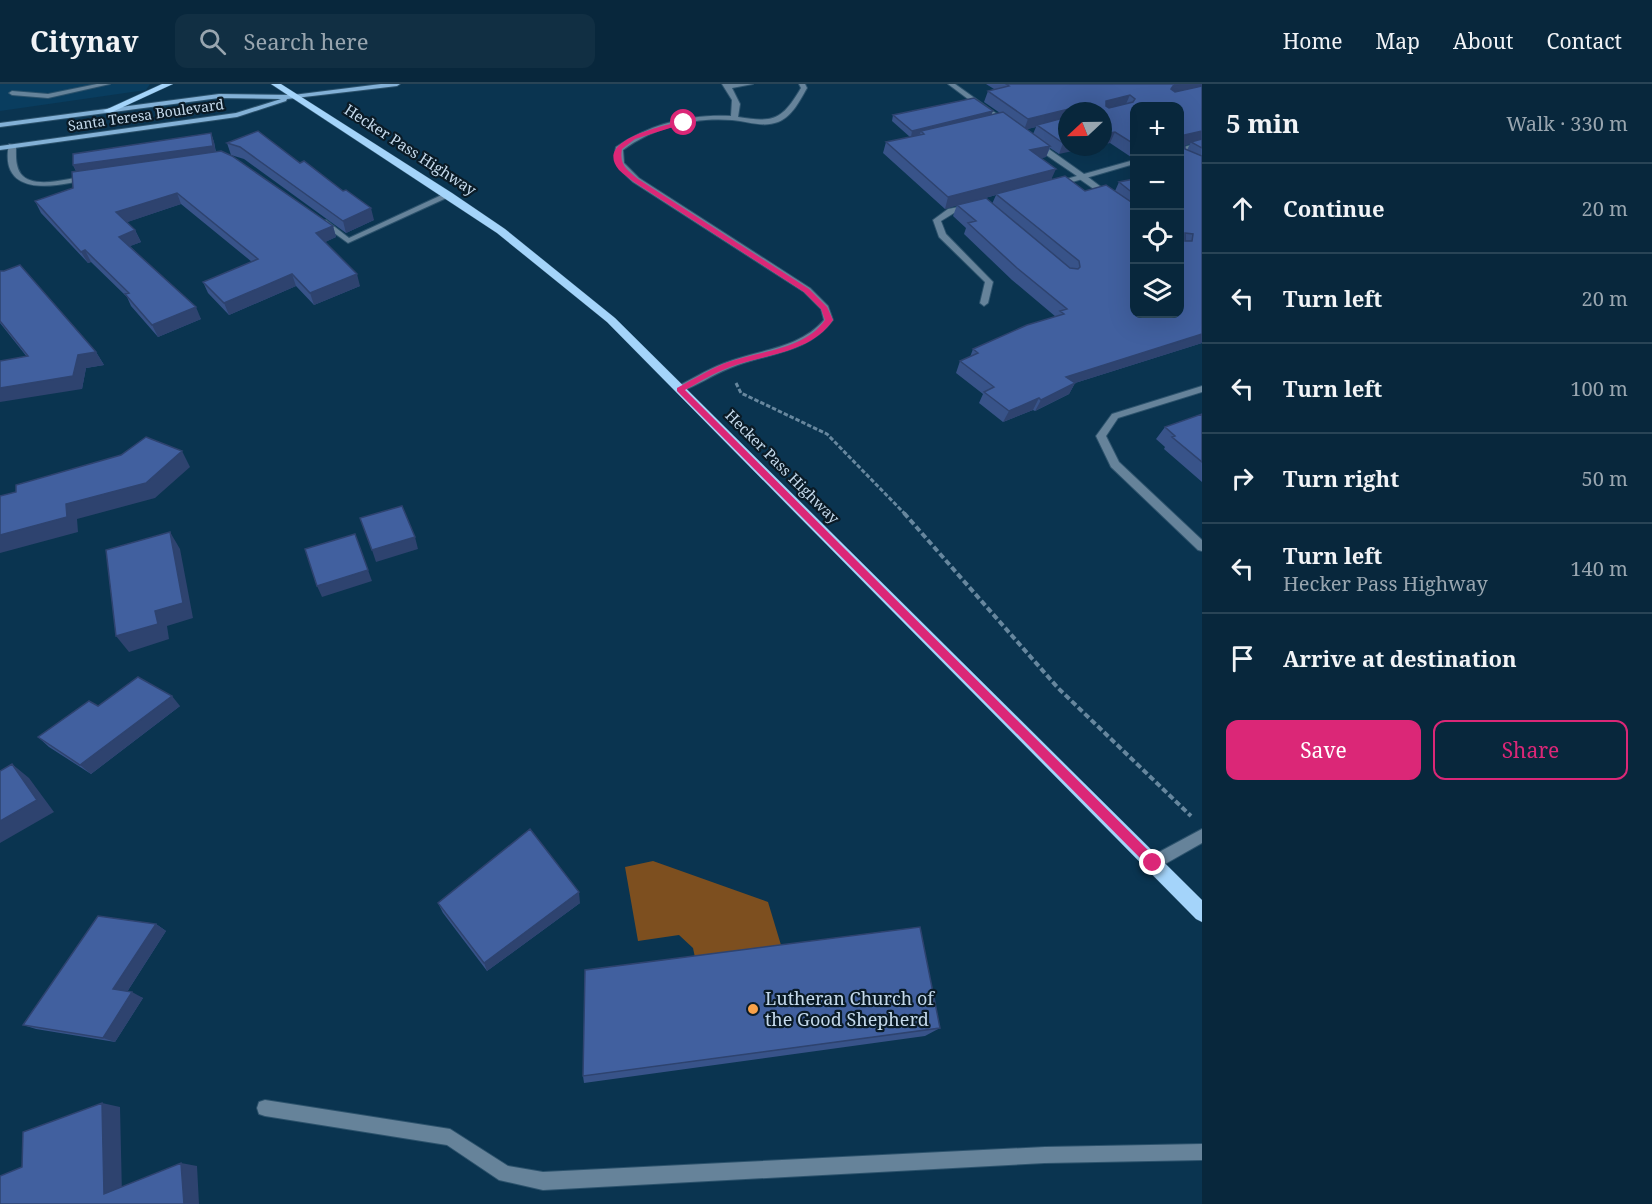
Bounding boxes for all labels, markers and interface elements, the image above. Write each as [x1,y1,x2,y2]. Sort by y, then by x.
search box [175,14,595,68]
text: Citynav [30,22,139,60]
icon: search [196,25,229,58]
text: Search here [244,26,368,56]
text: Home [1283,27,1343,55]
text: Map [1376,27,1420,55]
text: About [1453,27,1514,55]
text: Contact [1547,27,1622,55]
street label: Santa Teresa Boulevard [67,94,226,135]
street label: Hecker Pass Highway [341,99,481,200]
north arrow [1058,102,1112,156]
map controls [1130,102,1184,318]
button: + [1130,102,1184,156]
text: 5 min [1226,105,1300,141]
route start [670,109,696,135]
text: Walk · 330 m [1506,110,1628,137]
button: − [1130,156,1184,210]
icon: ahead [1226,192,1259,225]
text: Continue [1283,193,1385,223]
text: 20 m [1582,195,1628,222]
button: locate [1130,210,1184,264]
button: layers [1130,264,1184,318]
icon: left [1226,282,1259,315]
text: Turn left [1283,283,1382,313]
text: 20 m [1582,285,1628,312]
icon: left [1226,372,1259,405]
text: Turn left [1283,373,1382,403]
text: 100 m [1570,375,1628,402]
street label: Hecker Pass Highway [721,405,844,528]
icon: right [1226,462,1259,495]
text: Turn right [1283,463,1399,493]
text: 50 m [1582,465,1628,492]
text: Turn left [1283,540,1382,570]
icon: left [1226,552,1259,585]
text: 140 m [1570,555,1628,582]
text: Hecker Pass Highway [1283,570,1488,597]
icon: arrive [1226,642,1259,675]
text: Arrive at destination [1283,643,1517,673]
button: Save [1226,720,1421,780]
button: Share [1433,720,1628,780]
route end [1139,849,1165,875]
place label: Lutheran Church of the Good Shepherd [765,986,935,1031]
marker: Lutheran Church of the Good Shepherd [746,1002,760,1016]

